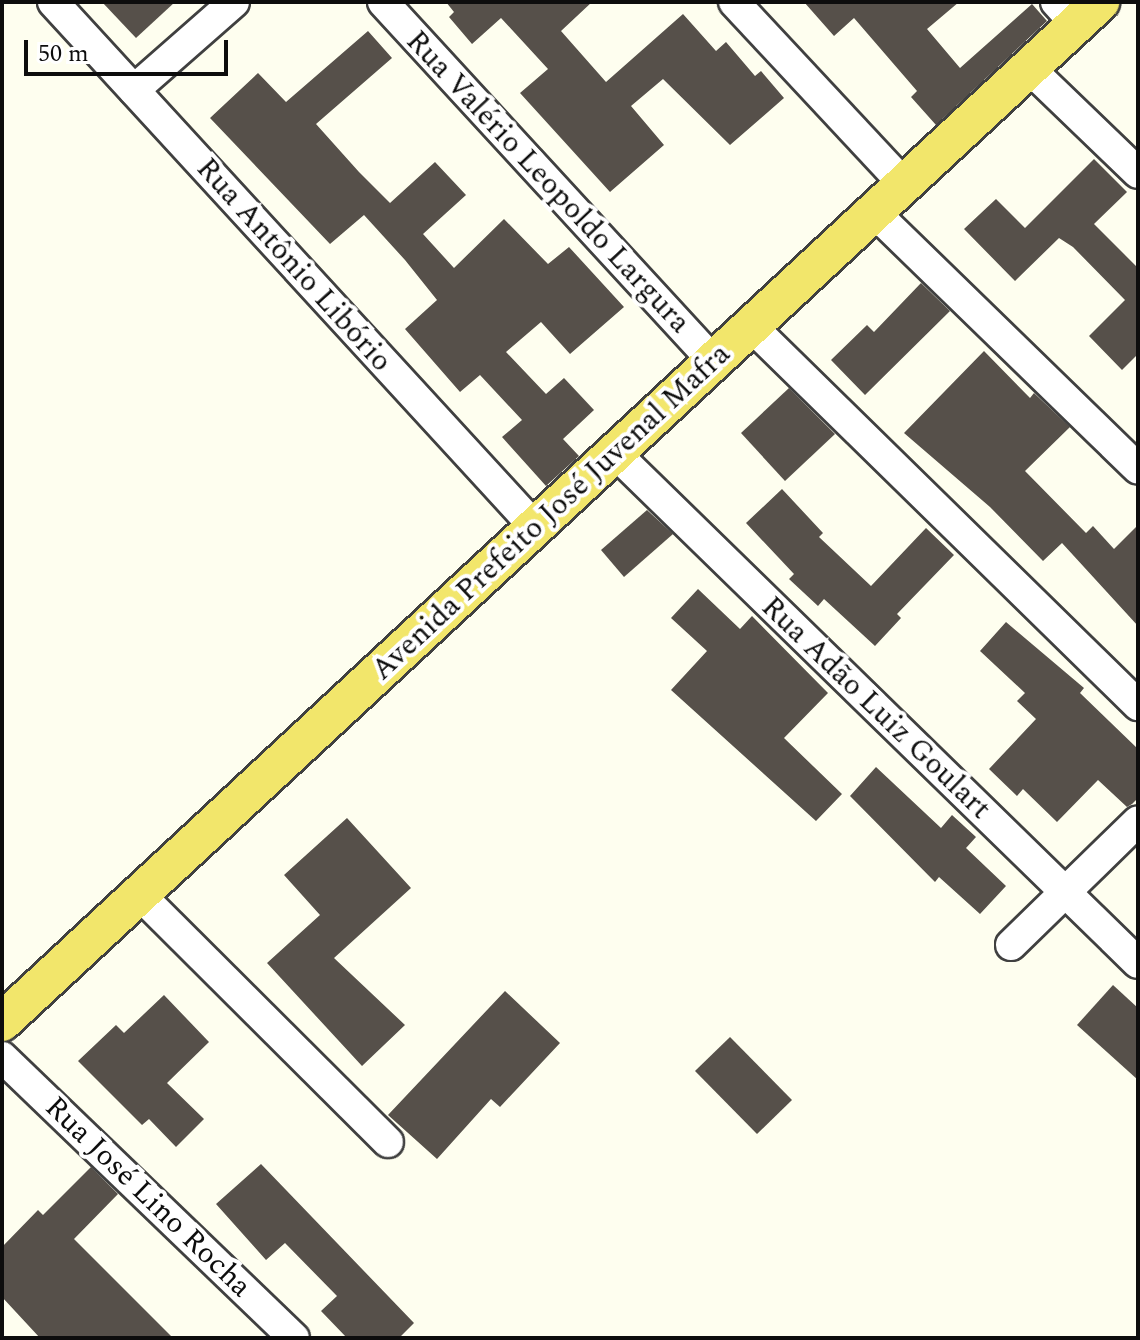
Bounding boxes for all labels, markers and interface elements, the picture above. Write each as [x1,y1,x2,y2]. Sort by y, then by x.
street label: Rua Valério Leopoldo Largura [398,23,698,341]
scale bar [28,24,232,74]
text: 50 m [38,36,89,72]
street label: Rua Antônio Libório [189,151,399,379]
street label: Avenida Prefeito José Juvenal Mafra [364,336,738,688]
street label: Rua Adão Luiz Goulart [754,589,998,827]
street label: Rua José Lino Rocha [37,1089,259,1305]

